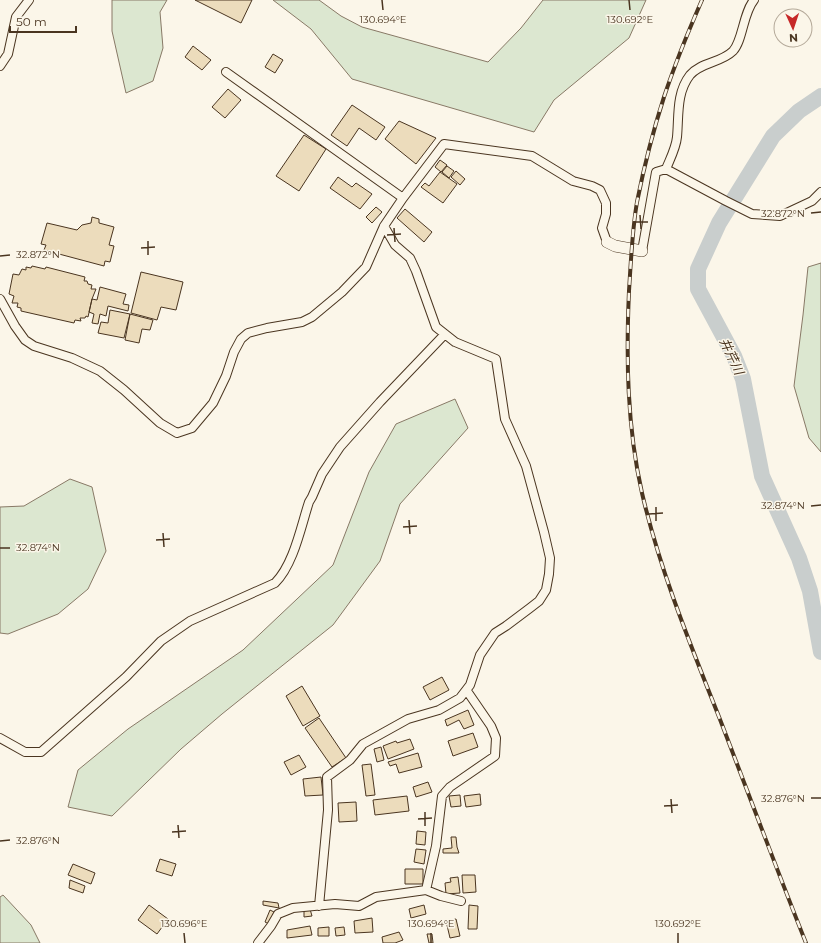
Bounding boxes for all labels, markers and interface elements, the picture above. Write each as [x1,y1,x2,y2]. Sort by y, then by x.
scale bar [10,8,76,34]
north arrow [773,8,813,48]
text: 130.694°E [359,13,407,26]
text: 130.692°E [607,13,654,26]
text: 50 m [16,14,47,29]
text: N [789,31,798,45]
text: 32.872°N [761,207,805,220]
text: 32.872°N [16,248,60,261]
water label: 井芹川 [717,335,748,379]
text: 32.874°N [761,499,805,512]
text: 32.874°N [16,541,60,554]
text: 32.876°N [761,792,805,805]
text: 32.876°N [16,834,60,847]
text: 130.696°E [161,917,208,930]
text: 130.694°E [407,917,455,930]
text: 130.692°E [655,917,702,930]

